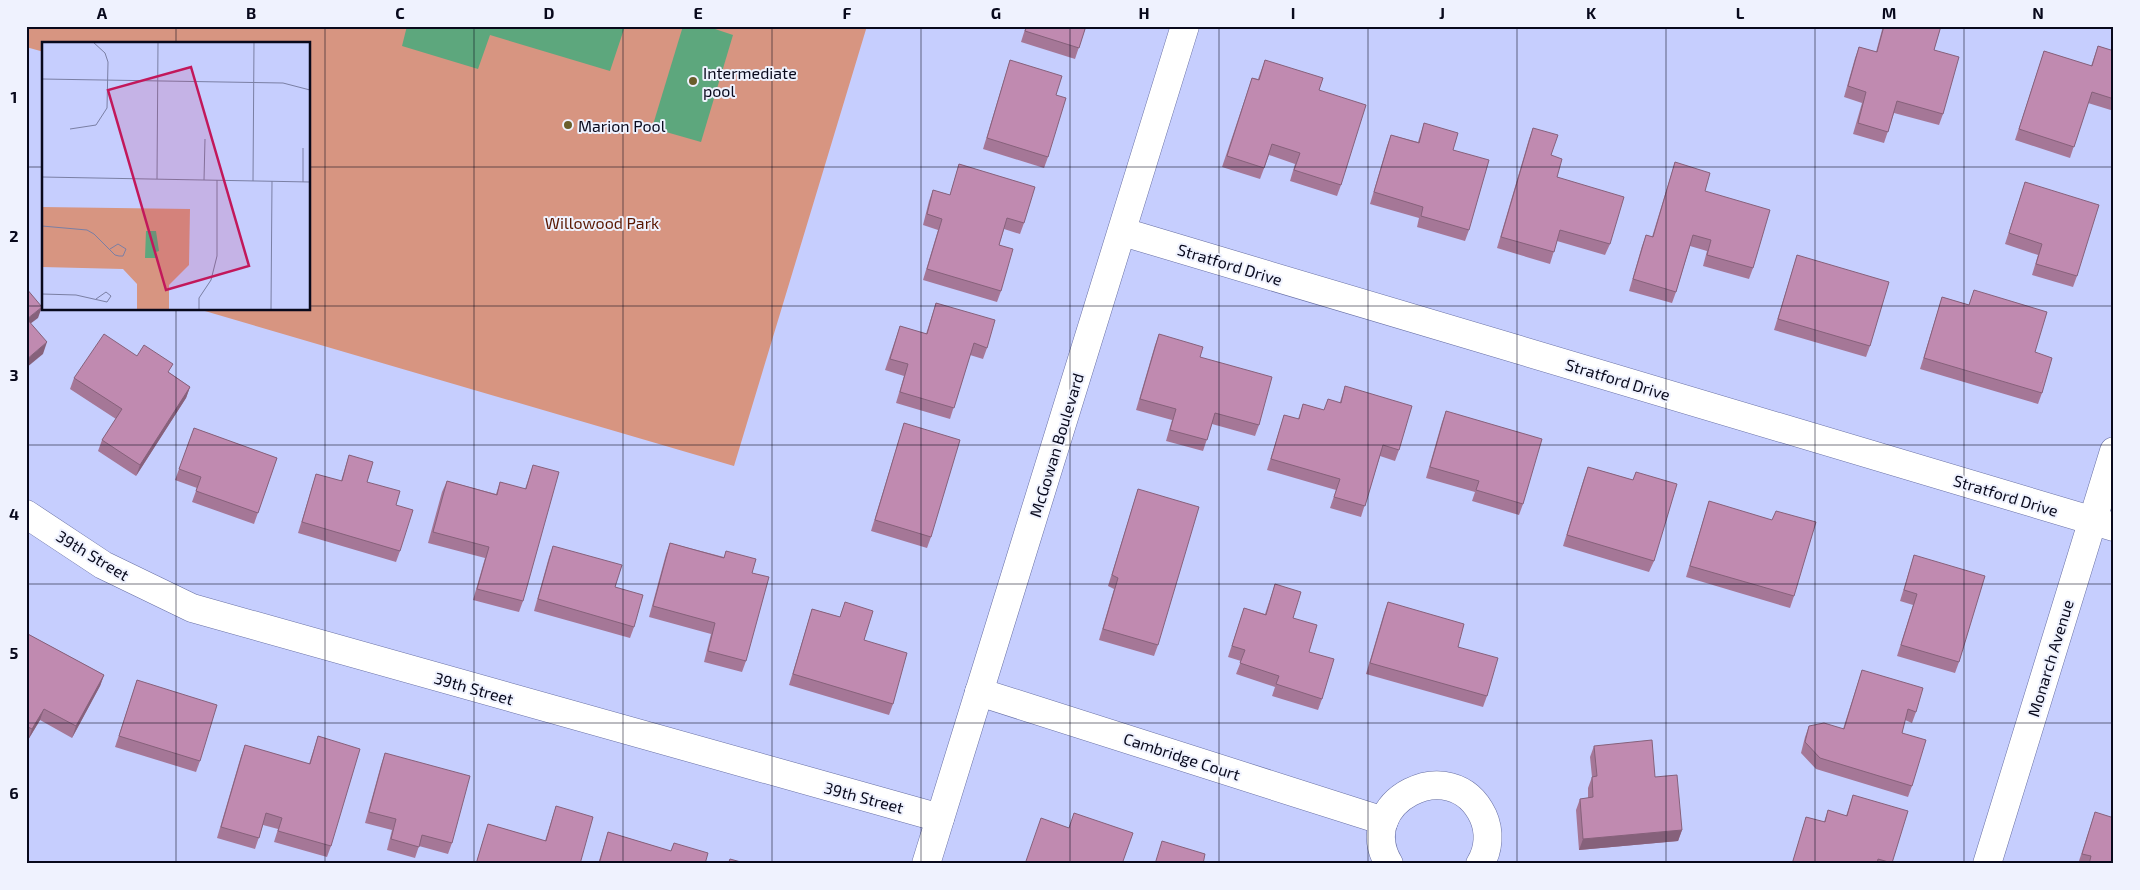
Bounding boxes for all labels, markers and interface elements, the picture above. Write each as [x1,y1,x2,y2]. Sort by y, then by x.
text: A [97,3,108,22]
text: B [246,3,256,22]
text: C [395,3,405,22]
text: D [544,3,555,22]
text: E [693,3,703,22]
text: F [843,3,852,22]
text: G [991,3,1001,22]
text: H [1138,3,1150,22]
text: I [1291,3,1295,22]
text: J [1439,3,1445,22]
text: K [1586,3,1597,22]
text: L [1736,3,1745,22]
text: M [1882,3,1896,22]
text: N [2032,3,2044,22]
inset map [42,42,310,310]
place label: Intermediate pool [703,63,797,100]
marker: Intermediate pool [687,75,699,87]
text: 1 [11,87,17,106]
place label: Marion Pool [578,116,666,135]
marker: Marion Pool [562,119,574,131]
park label: Willowood Park [545,213,659,232]
text: 2 [9,226,19,245]
street label: Stratford Drive [1175,239,1285,289]
street label: Stratford Drive [1563,354,1673,404]
text: 3 [9,365,19,384]
street label: McGowan Boulevard [1025,371,1087,519]
street label: Stratford Drive [1951,470,2061,520]
text: 4 [9,504,19,523]
street label: 39th Street [53,526,133,584]
street label: Monarch Avenue [2023,597,2077,719]
text: 5 [10,643,19,662]
street label: 39th Street [432,668,516,708]
street label: Cambridge Court [1121,728,1243,784]
street label: 39th Street [822,777,906,817]
text: 6 [9,783,19,802]

